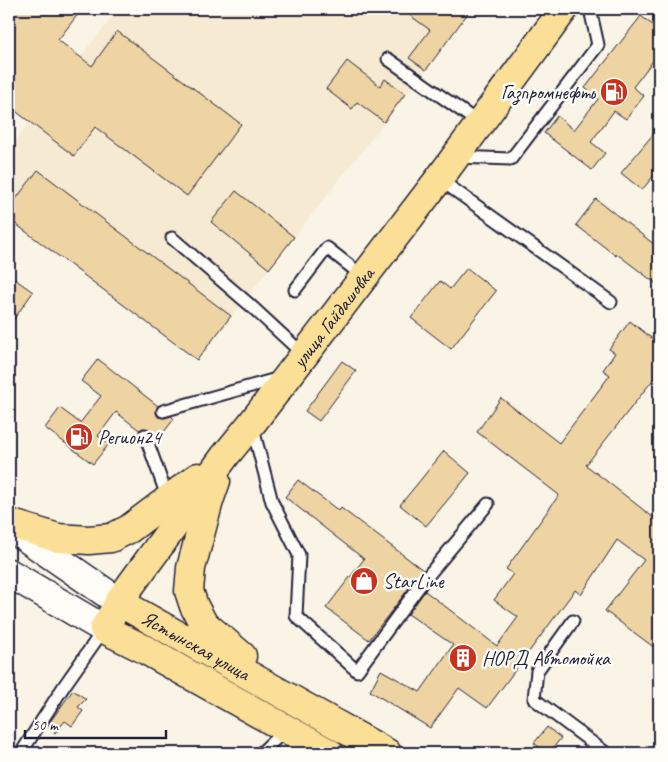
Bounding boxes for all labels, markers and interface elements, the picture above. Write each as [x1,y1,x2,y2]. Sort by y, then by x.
fuel station icon: Газпромнефть [599,77,629,107]
place label: Газпромнефть [501,80,597,106]
street label: улица Гайдашовка [286,261,381,374]
fuel station icon: Регион24 [64,422,94,452]
place label: Регион24 [98,425,163,450]
shop icon: StarLine [349,566,379,596]
place label: StarLine [383,569,445,594]
street label: Ястынская улица [137,605,256,687]
building icon: НОРД Автомойка [448,643,478,673]
place label: НОРД Автомойка [482,646,611,671]
scale bar [25,707,166,739]
text: 50 m [32,716,59,735]

